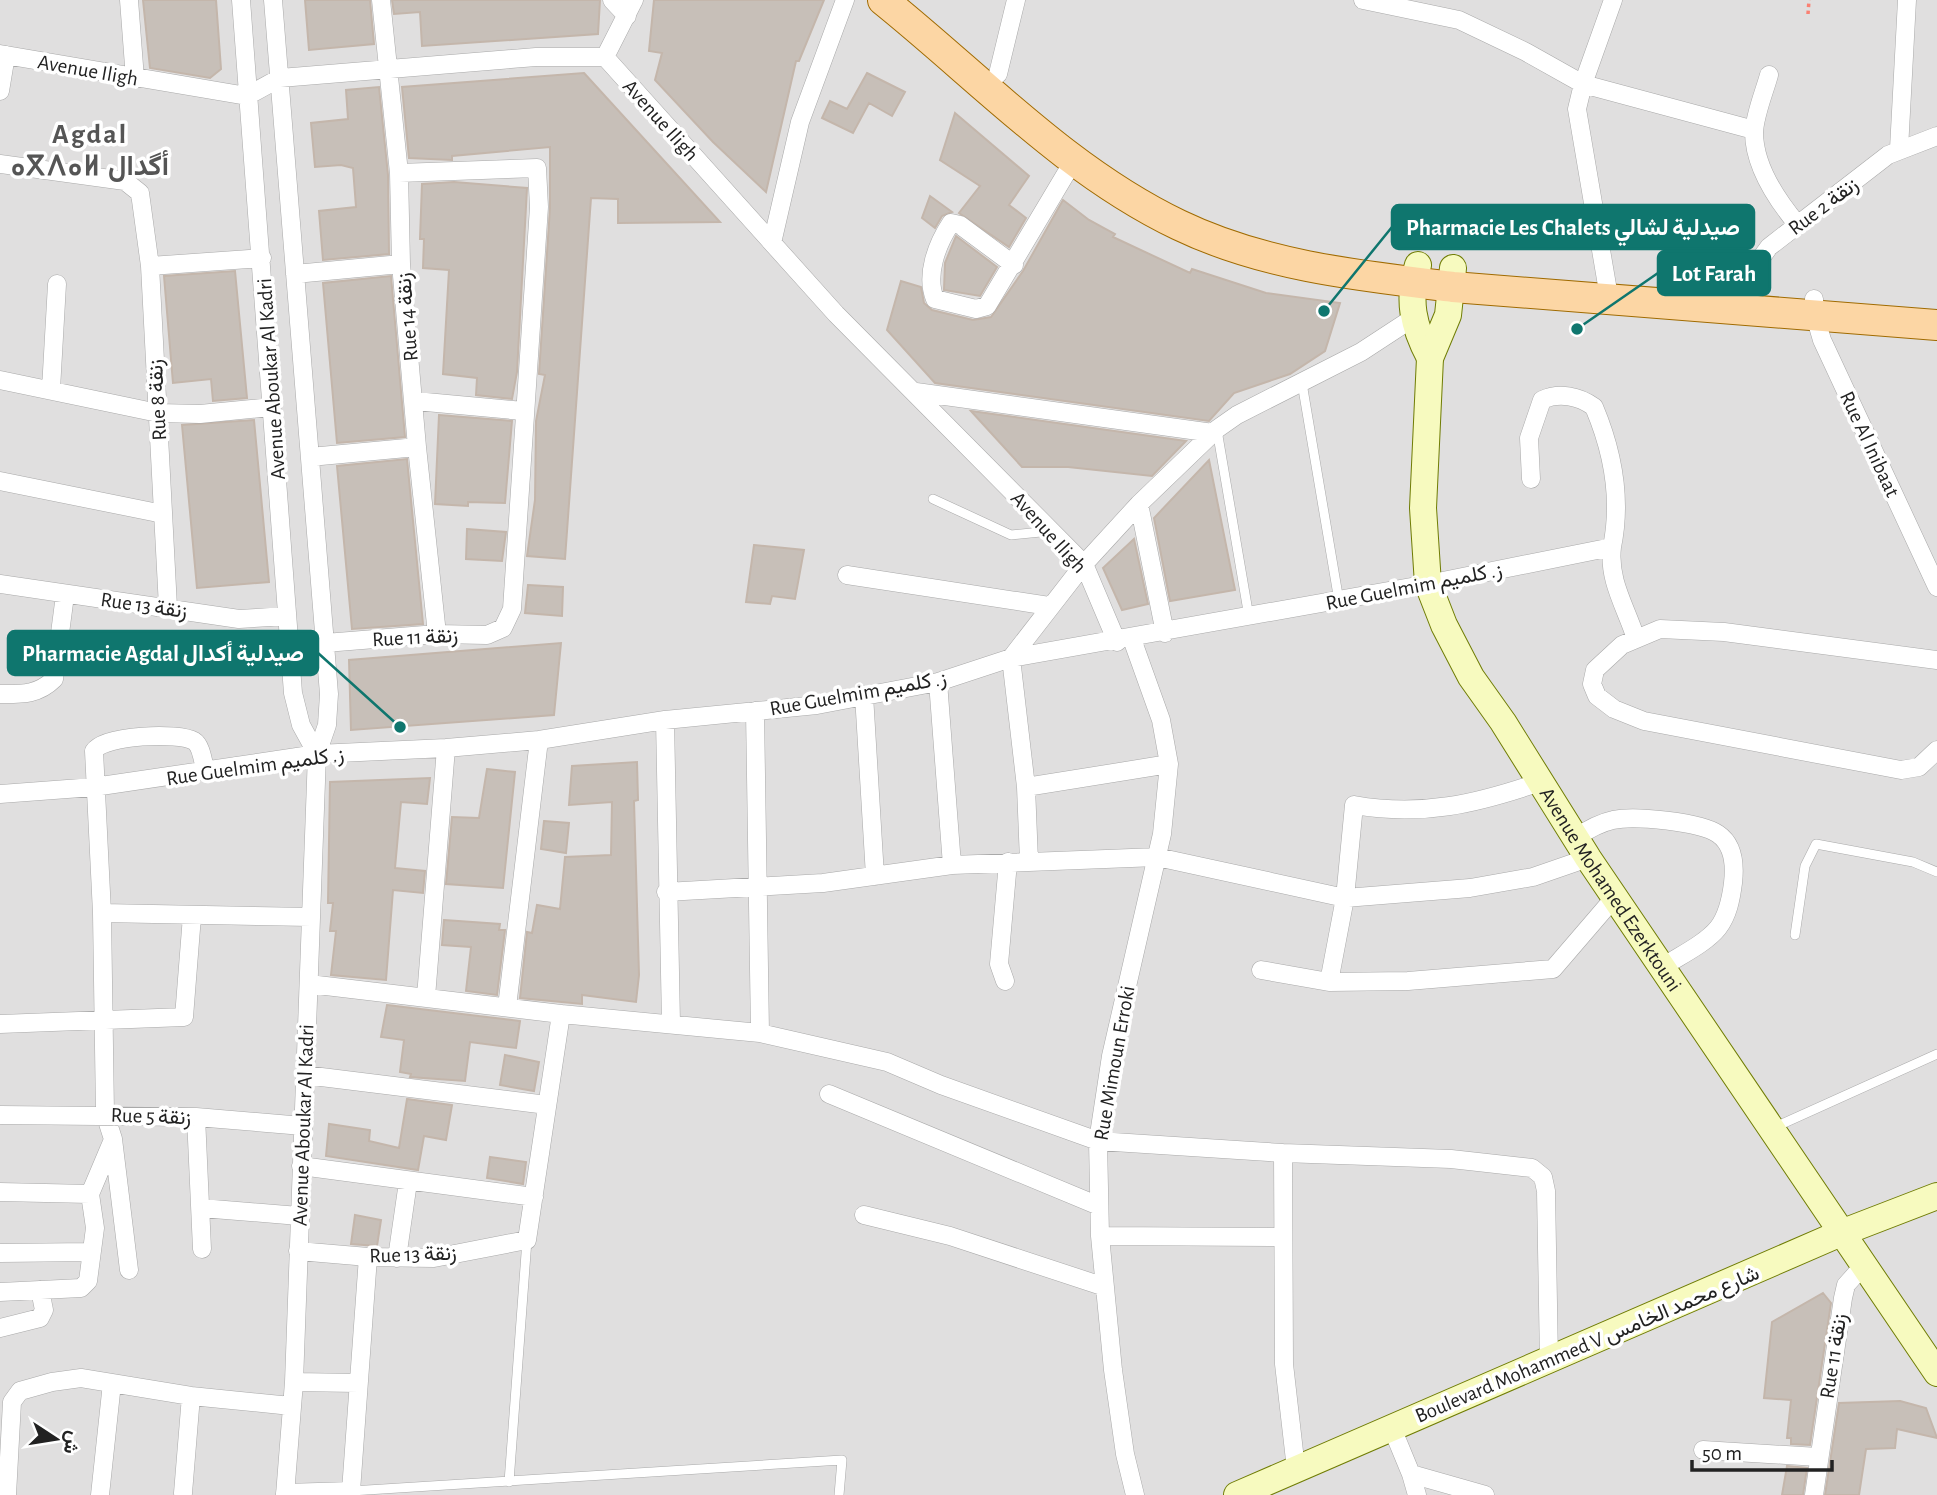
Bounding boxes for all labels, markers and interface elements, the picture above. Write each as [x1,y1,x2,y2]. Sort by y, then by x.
street label: Avenue Iligh [36,51,140,90]
street label: Avenue Iligh [619,76,702,165]
district label: Agdal ⴰⴳⴷⴰⵍ أگدال [11,121,169,182]
street label: Rue 2 زنقة [1785,174,1863,241]
callout: Pharmacie Les Chalets صيدلية لشالي [1392,205,1754,249]
text: Pharmacie Les Chalets صيدلية لشالي [1406,217,1740,247]
callout: Lot Farah [1658,251,1770,295]
text: Lot Farah [1672,263,1756,286]
street label: Rue 14 زنقة [393,272,424,362]
street label: Avenue Aboukar Al Kadri [254,277,289,480]
street label: Rue 8 زنقة [145,359,172,441]
street label: Rue Al Inibaat [1836,388,1903,501]
street label: Avenue Iligh [1007,488,1090,577]
street label: Rue Guelmim ز. كلميم [1324,559,1505,617]
street label: Rue 13 زنقة [99,589,189,624]
street label: Rue 11 زنقة [371,625,459,652]
callout: Pharmacie Agdal صيدلية أكدال [8,631,318,675]
text: Pharmacie Agdal صيدلية أكدال [22,640,304,667]
street label: Rue Guelmim ز. كلميم [768,668,949,722]
street label: Rue Guelmim ز. كلميم [165,744,346,792]
street label: Avenue Mohamed Ezerktouni [1536,784,1685,995]
street label: Rue Mimoun Erroki [1091,984,1138,1142]
street label: Avenue Aboukar Al Kadri [289,1024,318,1226]
street label: Rue 5 زنقة [110,1105,192,1130]
street label: Rue 13 زنقة [369,1242,457,1269]
street label: Boulevard Mohammed V شارع محمد الخامس [1412,1262,1763,1429]
street label: Rue 11 زنقة [1816,1312,1853,1401]
north arrow [21,1404,91,1474]
scale bar [1692,1428,1832,1472]
text: ش [58,1429,83,1456]
text: 50 m [1702,1443,1742,1464]

